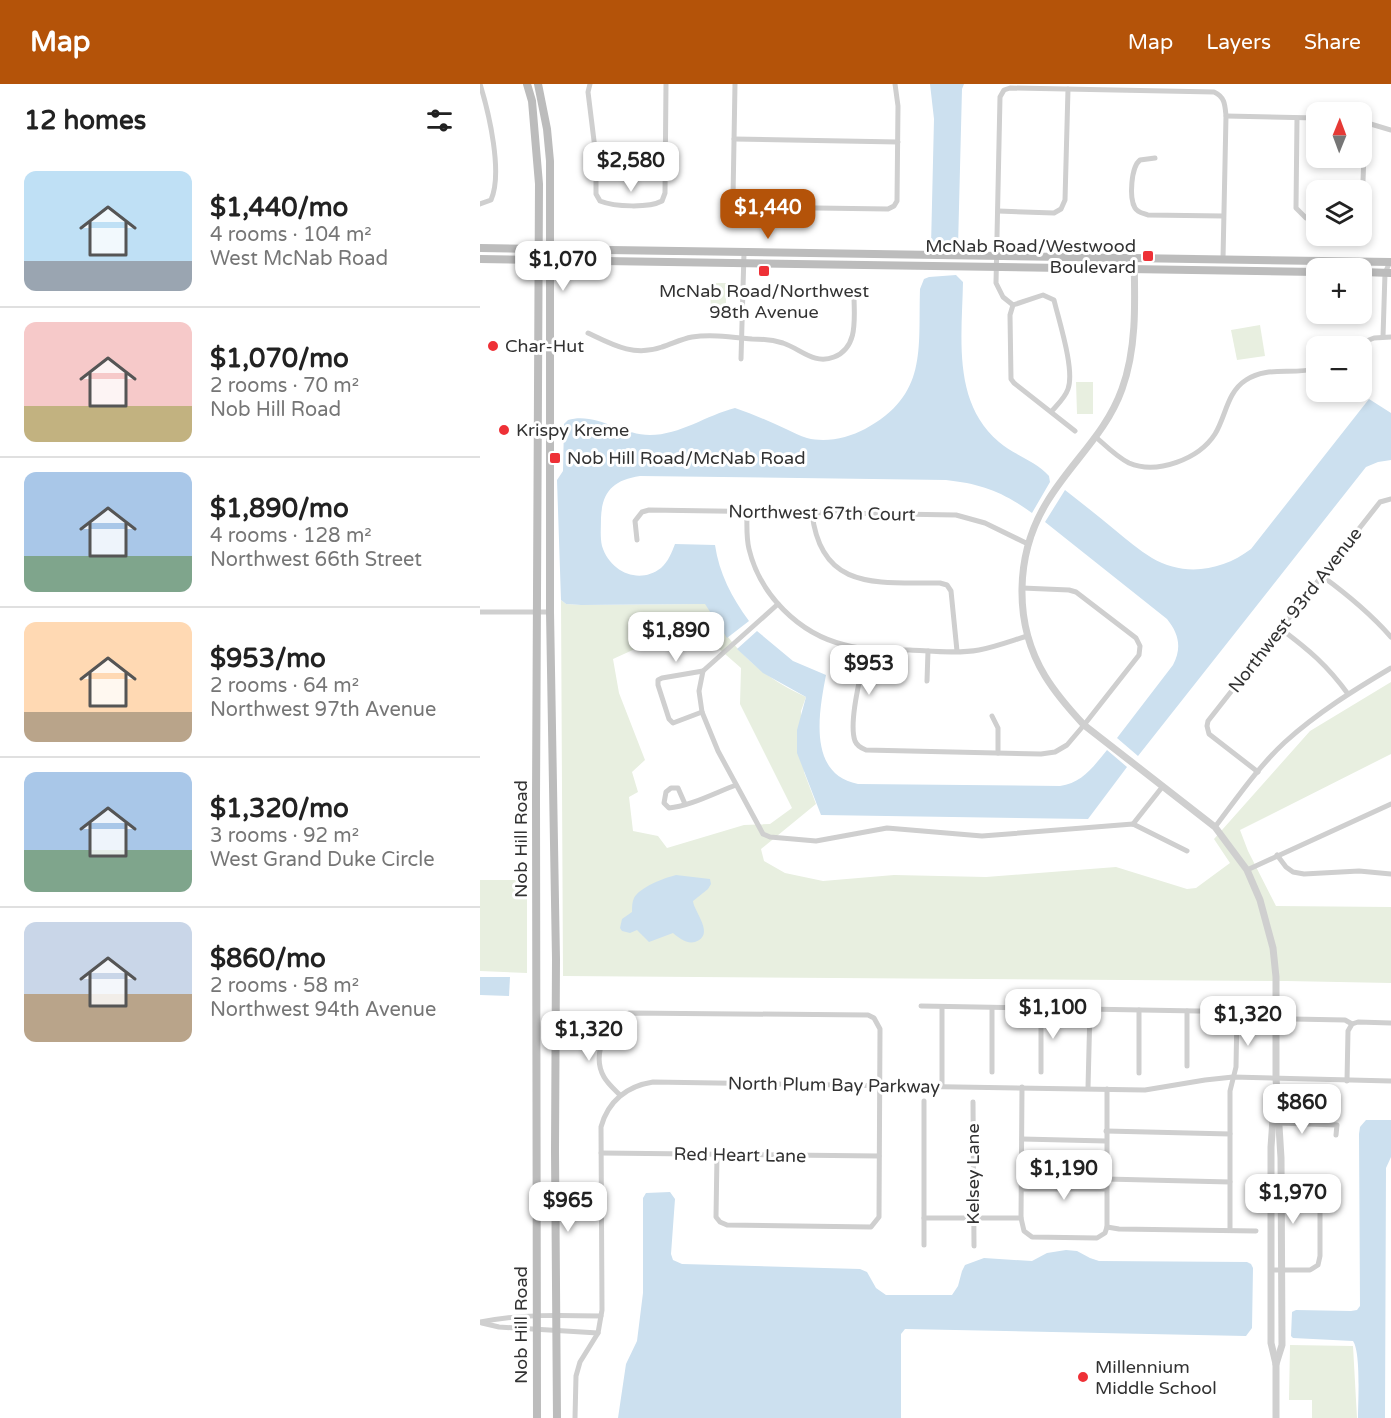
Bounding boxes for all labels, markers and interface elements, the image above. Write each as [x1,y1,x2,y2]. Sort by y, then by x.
text: Map [30,25,90,59]
text: Map [1128,30,1173,55]
text: Layers [1206,30,1271,55]
text: Share [1304,30,1361,55]
north arrow [1306,102,1372,168]
map controls [1306,102,1372,402]
icon: filters [423,104,456,137]
text: 12 homes [24,105,146,136]
pin: $2,580 [582,142,680,193]
text: $2,580 [597,149,665,173]
button: layers [1306,180,1372,246]
pin: $1,440 [719,189,817,240]
text: $1,440/mo [210,192,348,223]
icon: home [72,195,144,267]
text: $1,440 [734,196,802,220]
text: 4 rooms · 104 m² [210,223,372,247]
place label: McNab Road/Westwood Boulevard [925,235,1136,278]
pin: $1,070 [514,241,612,292]
text: West McNab Road [210,247,388,271]
text: $1,070 [529,248,597,272]
marker: McNab Road/Westwood Boulevard [1141,249,1155,263]
button: + [1306,258,1372,324]
marker: McNab Road/Northwest 98th Avenue [757,264,771,278]
place label: McNab Road/Northwest 98th Avenue [659,280,869,323]
place label: Char-Hut [505,335,584,357]
button: − [1306,336,1372,402]
marker: Char-Hut [486,339,500,353]
text: $1,070/mo [210,343,349,374]
icon: home [72,346,144,418]
text: 2 rooms · 70 m² [210,374,359,398]
text: Nob Hill Road [210,398,341,422]
place label: Krispy Kreme [516,419,629,441]
marker: Krispy Kreme [497,423,511,437]
place label: Nob Hill Road/McNab Road [567,447,806,469]
marker: Nob Hill Road/McNab Road [548,451,562,465]
text: $1,890/mo [210,493,349,524]
icon: home [72,496,144,568]
street label: Northwest 67th Court [728,500,916,526]
street label: Northwest 93rd Avenue [1224,523,1366,697]
text: 4 rooms · 128 m² [210,524,372,548]
text: Northwest 66th Street [210,548,422,572]
pin: $1,890 [627,612,725,663]
text: $1,890 [642,619,710,643]
text: $953/mo [210,643,326,674]
pin: $953 [833,645,905,696]
icon: home [72,646,144,718]
text: $953 [844,652,894,676]
text: 2 rooms · 64 m² [210,674,359,698]
text: Northwest 97th Avenue [210,698,436,722]
street label: Nob Hill Road [510,780,532,898]
text: $1,320/mo [210,793,349,824]
icon: home [72,796,144,868]
text: 3 rooms · 92 m² [210,824,359,848]
text: West Grand Duke Circle [210,848,435,872]
text: $860/mo [210,943,326,974]
icon: home [72,946,144,1018]
text: 2 rooms · 58 m² [210,974,359,998]
pin: $1,100 [1004,989,1102,1040]
text: $1,100 [1019,996,1087,1020]
pin: $1,320 [1199,996,1297,1047]
text: Northwest 94th Avenue [210,998,436,1022]
text: $1,320 [1214,1003,1282,1027]
pin: $1,320 [540,1011,638,1062]
text: $1,320 [555,1018,623,1042]
street label: North Plum Bay Parkway [728,1072,941,1098]
pin: $860 [1266,1084,1338,1135]
text: $860 [1277,1091,1327,1115]
street label: Kelsey Lane [962,1123,984,1225]
street label: Red Heart Lane [673,1143,807,1167]
pin: $1,190 [1015,1150,1113,1201]
text: $1,190 [1030,1157,1098,1181]
pin: $1,970 [1244,1174,1342,1225]
text: $1,970 [1259,1181,1327,1205]
pin: $965 [532,1182,604,1233]
text: $965 [543,1189,593,1213]
street label: Nob Hill Road [510,1266,532,1384]
place label: Millennium Middle School [1095,1356,1217,1399]
marker: Millennium Middle School [1076,1370,1090,1384]

